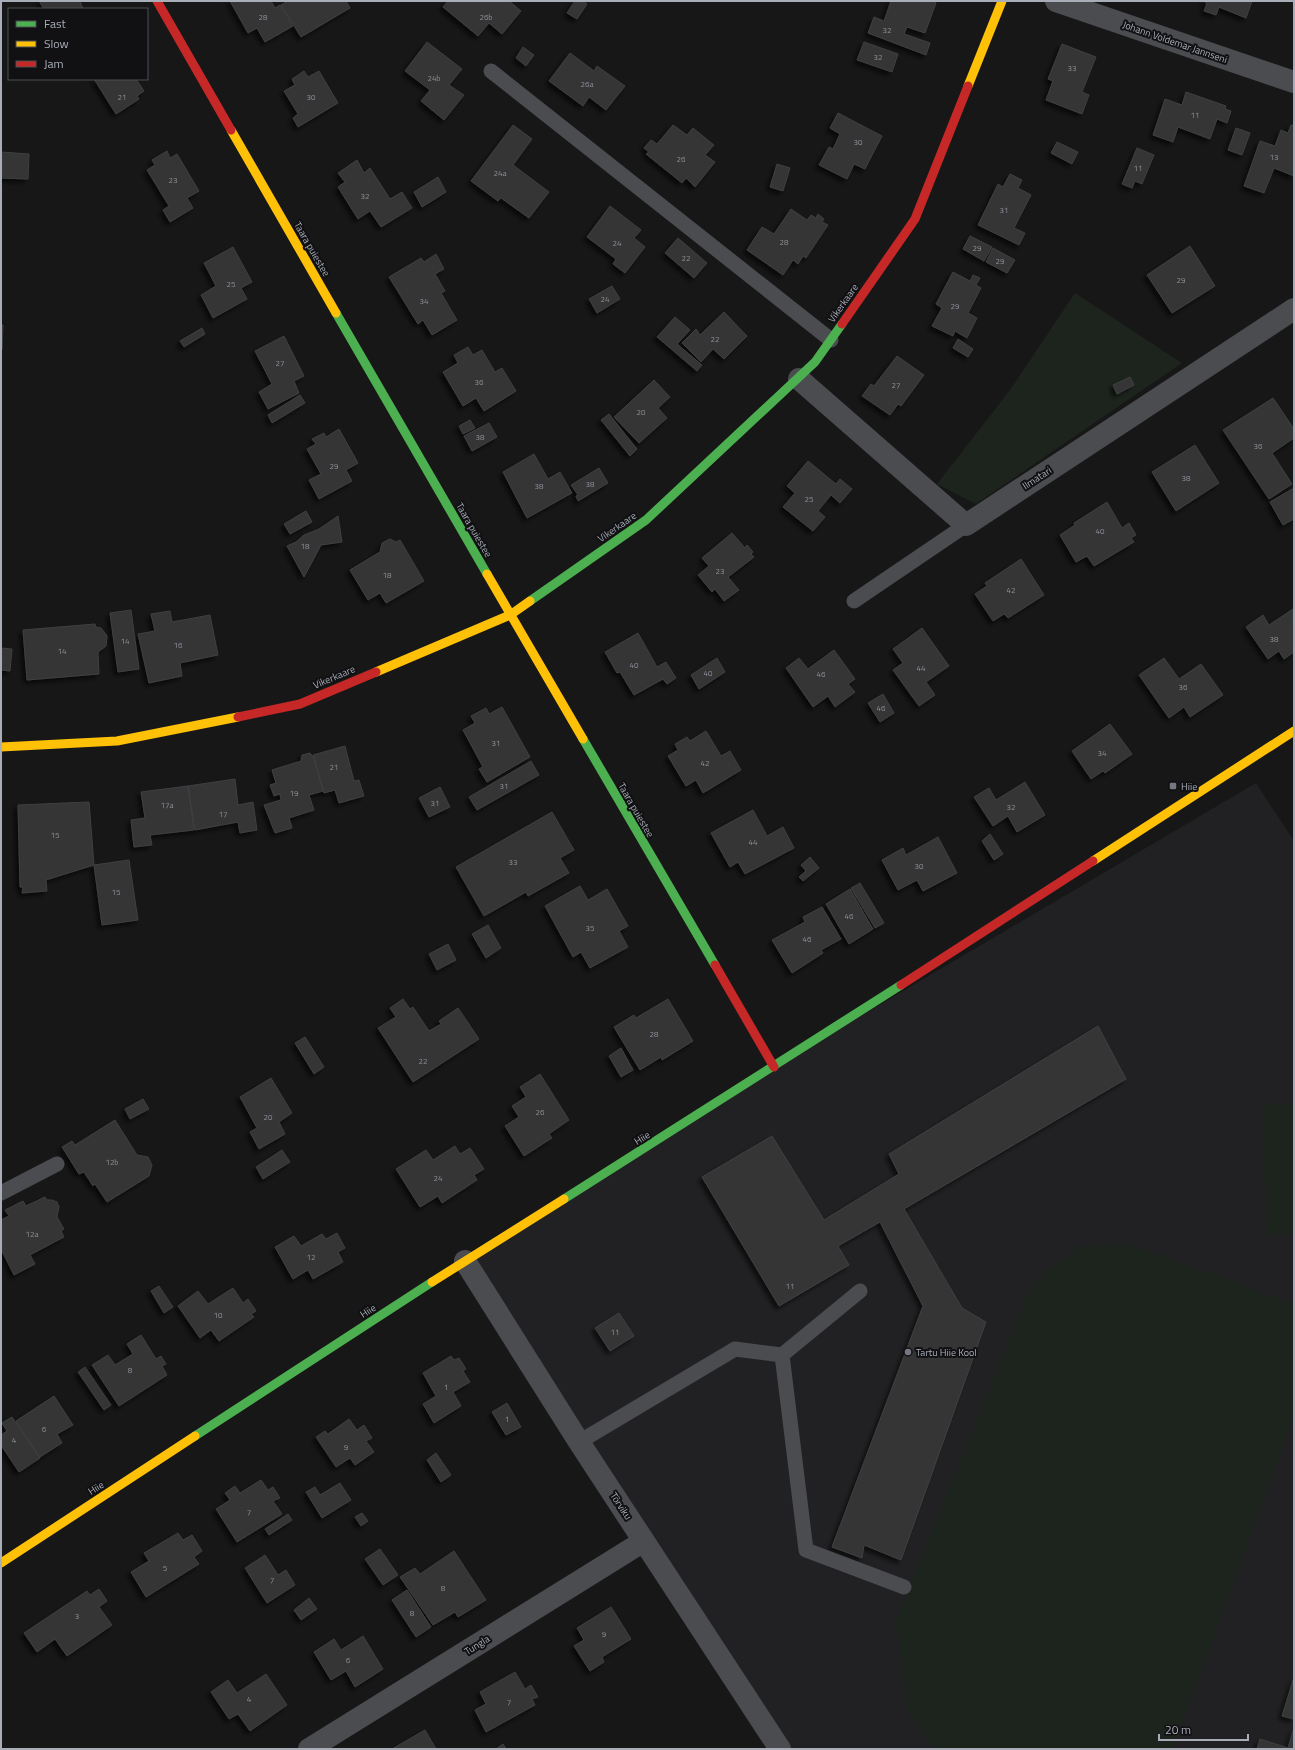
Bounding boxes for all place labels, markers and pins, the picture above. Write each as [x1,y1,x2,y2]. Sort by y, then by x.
place label: Hiie [1181,779,1197,794]
marker: Hiie [1168,781,1178,791]
place label: Tartu Hiie Kool [916,1345,977,1360]
marker: Tartu Hiie Kool [903,1347,913,1357]

